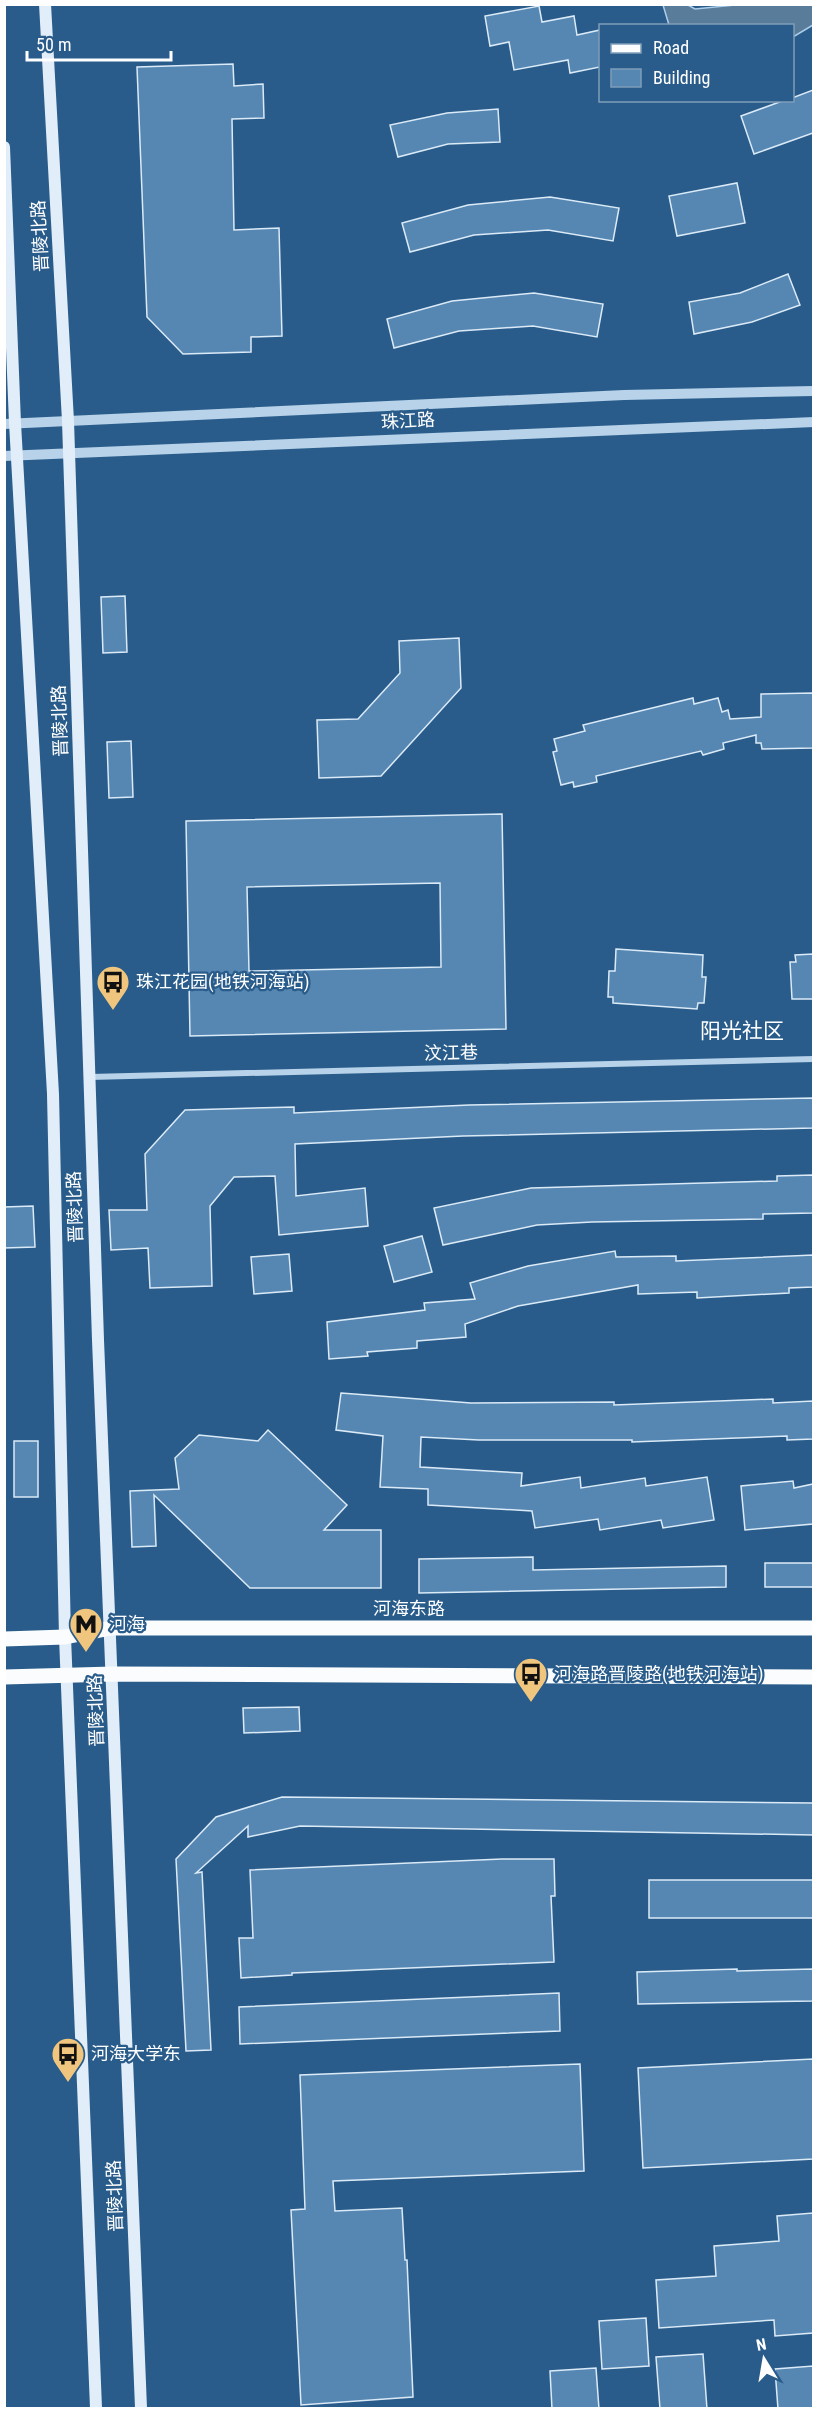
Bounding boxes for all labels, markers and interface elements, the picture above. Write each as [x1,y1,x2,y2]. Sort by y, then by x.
scale bar [27,24,171,62]
legend [599,24,794,102]
text: 50 m [36,34,71,55]
text: Road [653,37,689,58]
text: Building [653,67,710,88]
street label: 晋陵北路 [27,200,52,273]
street label: 珠江路 [380,409,435,432]
street label: 晋陵北路 [48,685,71,757]
bus stop icon: 珠江花园(地铁河海站) [95,964,131,1011]
place label: 珠江花园(地铁河海站) [136,971,309,993]
district label: 阳光社区 [700,1019,784,1043]
street label: 汶江巷 [424,1042,478,1063]
street label: 晋陵北路 [63,1171,86,1243]
street label: 河海东路 [373,1598,445,1619]
metro station icon: 河海 [68,1606,104,1653]
place label: 河海 [109,1613,145,1634]
bus stop icon: 河海路晋陵路(地铁河海站) [513,1656,549,1703]
place label: 河海路晋陵路(地铁河海站) [554,1663,763,1685]
street label: 晋陵北路 [84,1675,107,1747]
bus stop icon: 河海大学东 [50,2036,86,2083]
place label: 河海大学东 [91,2043,181,2064]
street label: 晋陵北路 [103,2160,126,2232]
north arrow [734,2329,794,2389]
text: N [755,2335,768,2355]

